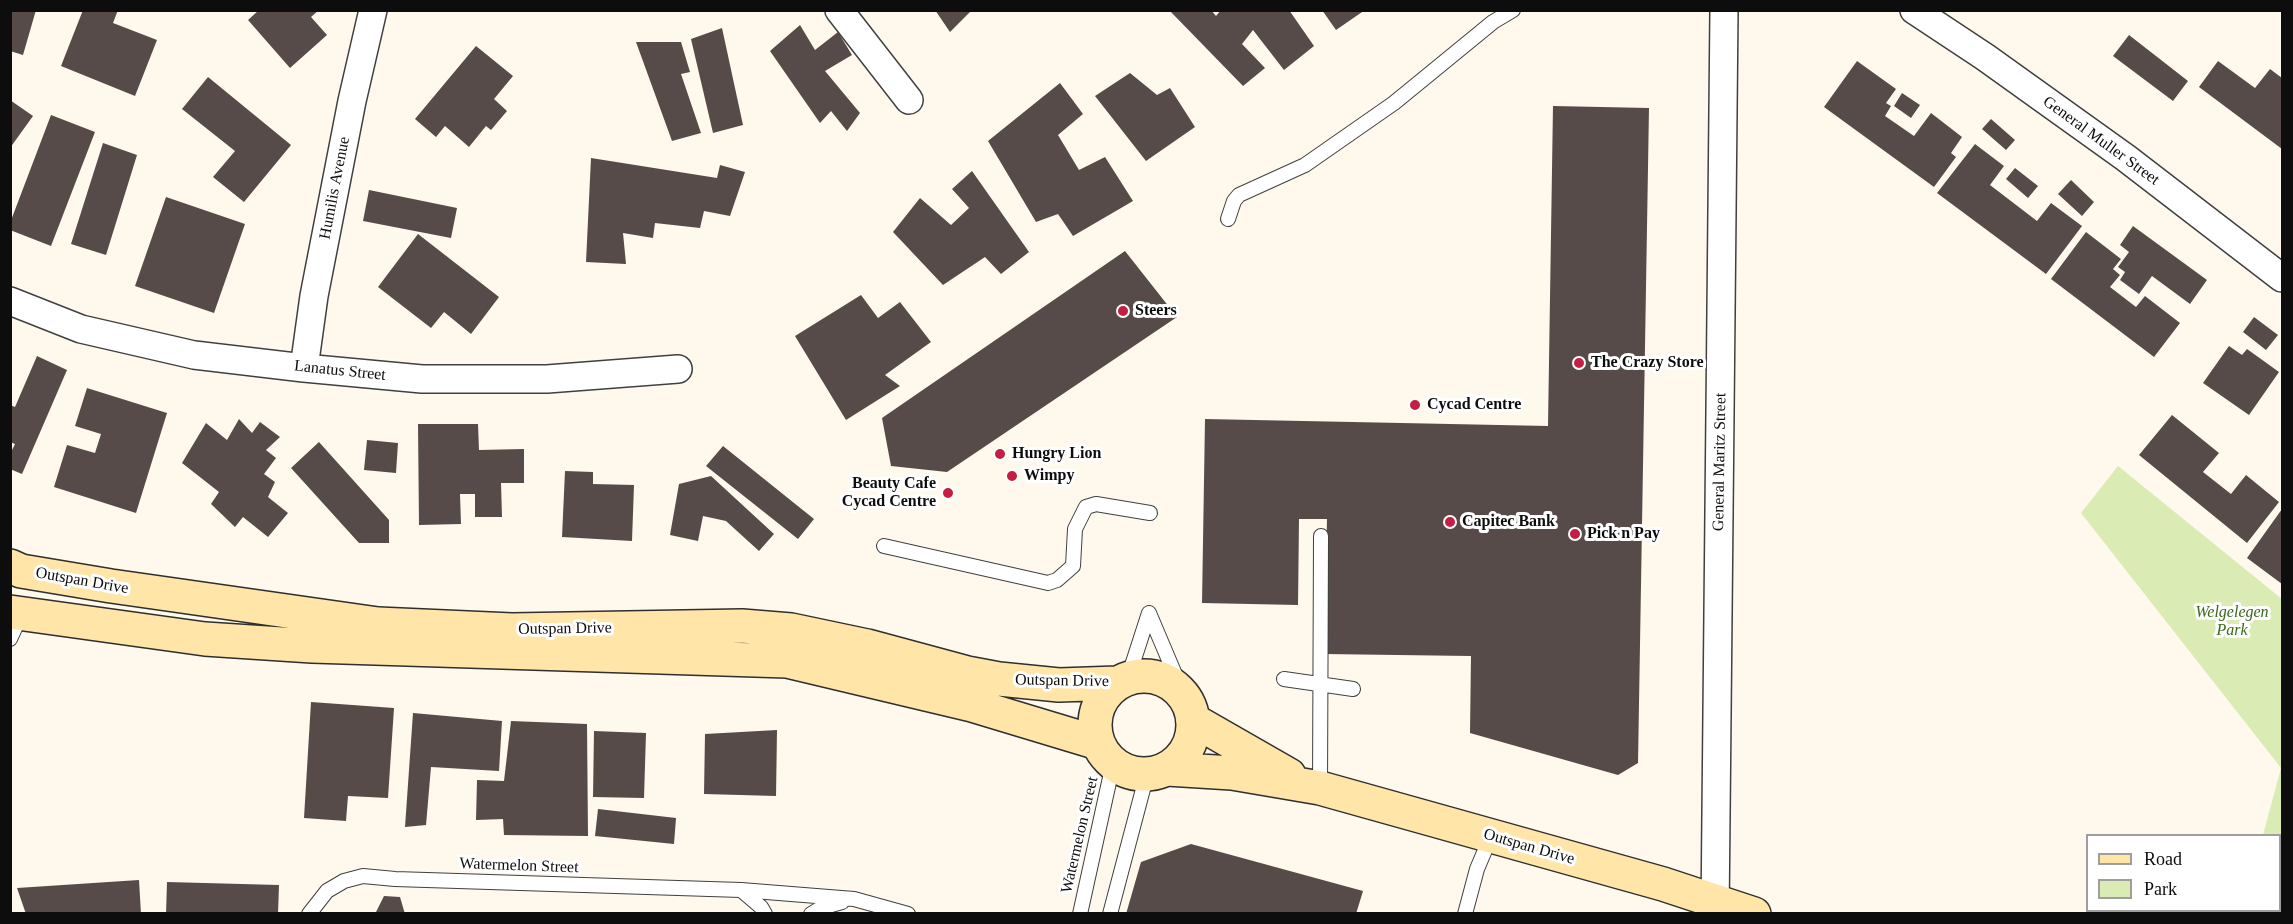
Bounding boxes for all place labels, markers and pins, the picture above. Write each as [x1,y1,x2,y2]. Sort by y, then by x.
place label: Steers [1135,301,1177,321]
marker: Steers [1116,304,1130,318]
place label: The Crazy Store [1591,353,1704,373]
marker: The Crazy Store [1572,356,1586,370]
place label: Cycad Centre [1427,395,1521,415]
marker: Cycad Centre [1408,398,1422,412]
place label: Hungry Lion [1012,444,1101,464]
marker: Hungry Lion [993,447,1007,461]
place label: Wimpy [1024,466,1074,486]
marker: Wimpy [1005,469,1019,483]
place label: Beauty Cafe Cycad Centre [842,474,936,512]
marker: Beauty Cafe Cycad Centre [941,486,955,500]
place label: Capitec Bank [1462,512,1555,532]
marker: Capitec Bank [1443,515,1457,529]
place label: Pick n Pay [1587,524,1660,544]
marker: Pick n Pay [1568,527,1582,541]

